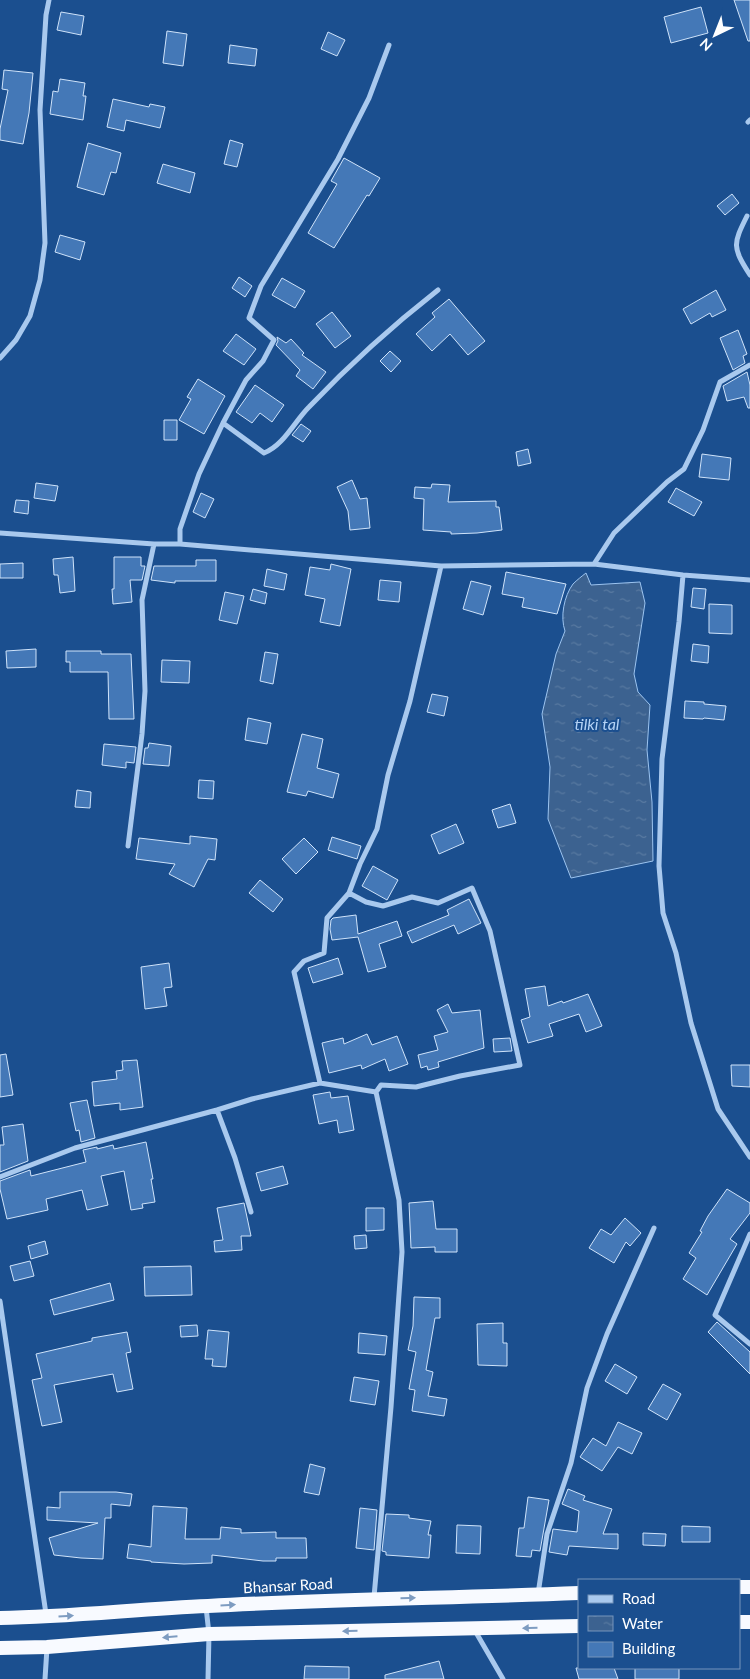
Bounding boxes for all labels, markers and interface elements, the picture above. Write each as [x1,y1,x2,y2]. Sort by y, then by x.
north arrow [690,10,740,60]
text: N [696,35,716,55]
water label: tilki tal [575,714,620,733]
street label: Bhansar Road [243,1574,333,1596]
legend [578,1579,740,1669]
text: Road [622,1589,655,1607]
one-way arrow [400,1594,416,1602]
one-way arrow [221,1600,237,1608]
one-way arrow [58,1611,74,1619]
text: Water [622,1614,663,1632]
one-way arrow [522,1624,538,1632]
one-way arrow [342,1627,358,1635]
one-way arrow [162,1633,178,1641]
text: Building [622,1639,675,1657]

